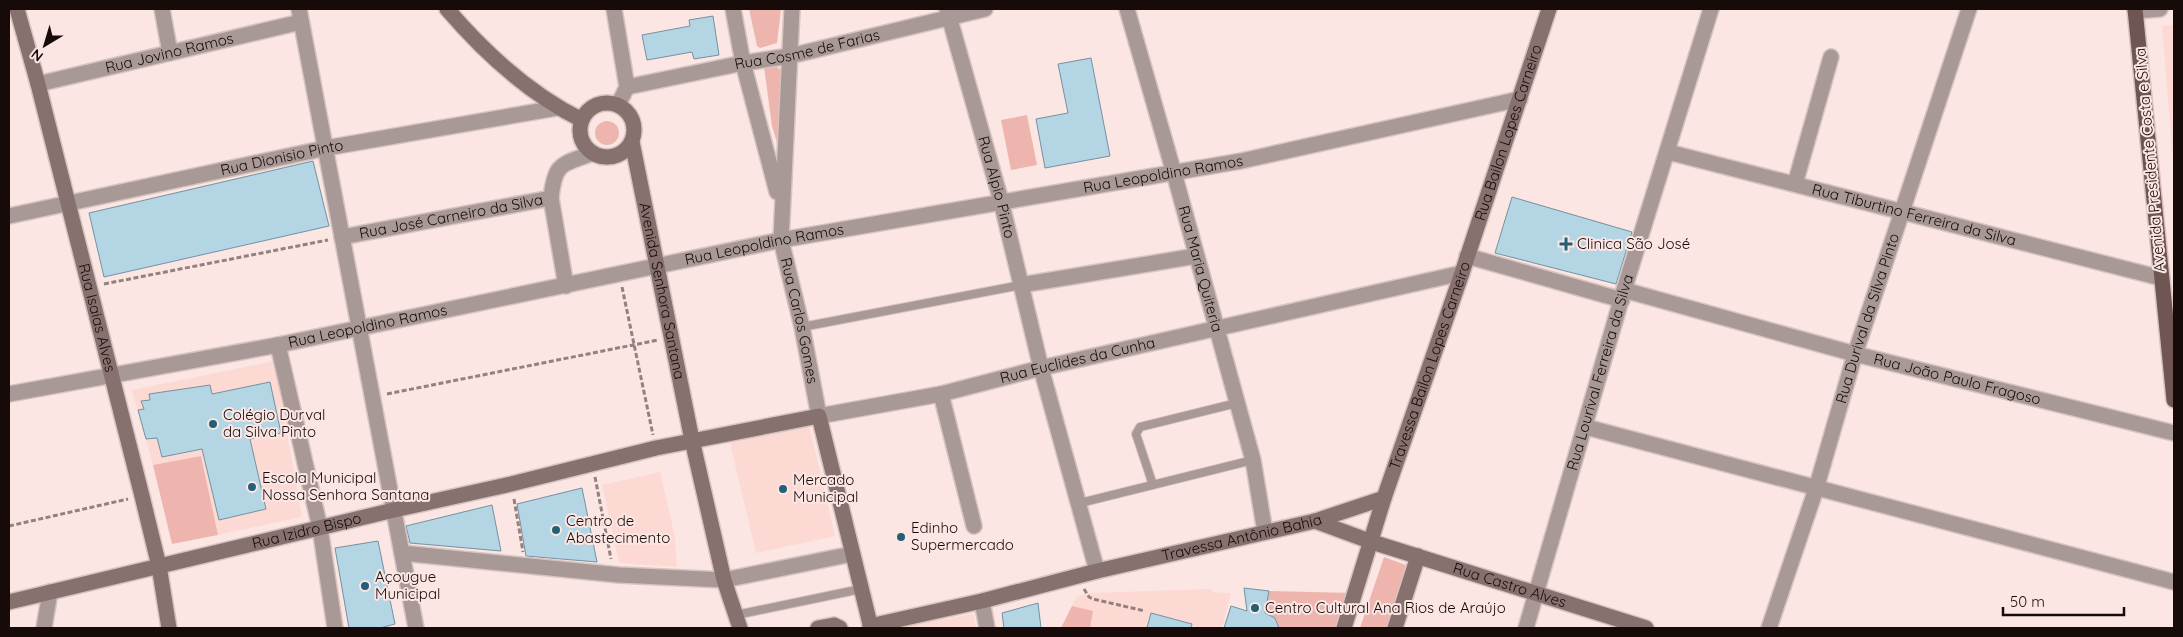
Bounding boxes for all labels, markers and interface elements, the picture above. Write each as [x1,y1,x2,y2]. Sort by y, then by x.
north arrow [20,20,70,70]
street label: Rua Cosme de Farias [733,25,882,74]
street label: Rua Jovino Ramos [103,28,235,77]
street label: Rua Bailon Lopes Carneiro [1470,42,1546,223]
text: N [27,45,47,66]
street label: Avenida Presidente Costa e Silva [2130,47,2169,273]
street label: Rua Alpio Pinto [974,134,1020,240]
street label: Rua Dionisio Pinto [219,135,345,179]
street label: Rua Leopoldino Ramos [1082,151,1244,197]
street label: Rua Tiburtino Ferreira da Silva [1810,179,2018,250]
street label: Rua José Carneiro da Silva [358,190,545,243]
street label: Avenida Senhora Santana [635,201,690,381]
street label: Rua Maria Quiteria [1174,203,1227,334]
street label: Rua Leopoldino Ramos [683,219,845,269]
street label: Rua Durival da Silva Pinto [1831,231,1903,406]
place label: Clinica São José [1577,234,1690,253]
marker: Clinica São José [1559,237,1573,251]
street label: Rua Carlos Gomes [777,256,823,385]
street label: Travessa Bailon Lopes Carneiro [1385,259,1474,472]
street label: Rua Isaias Alves [75,261,120,374]
street label: Rua Lourival Ferreira da Silva [1562,272,1637,473]
street label: Rua Leopoldino Ramos [286,300,449,352]
street label: Rua Euclides da Cunha [998,333,1157,387]
street label: Rua João Paulo Fragoso [1872,349,2043,409]
place label: Colégio Durval da Silva Pinto [223,405,326,441]
marker: Colégio Durval da Silva Pinto [207,418,219,430]
place label: Escola Municipal Nossa Senhora Santana [262,468,429,504]
place label: Mercado Municipal [793,470,858,506]
marker: Escola Municipal Nossa Senhora Santana [246,481,258,493]
marker: Mercado Municipal [777,483,789,495]
street label: Rua Izidro Bispo [250,508,363,553]
street label: Travessa Antônio Bahia [1160,509,1324,565]
place label: Centro de Abastecimento [566,511,670,547]
place label: Edinho Supermercado [911,518,1014,554]
marker: Centro de Abastecimento [550,524,562,536]
marker: Edinho Supermercado [895,531,907,543]
street label: Rua Castro Alves [1451,558,1569,611]
place label: Açougue Municipal [375,567,440,603]
marker: Açougue Municipal [359,580,371,592]
scale bar [2003,584,2124,616]
text: 50 m [2010,592,2045,611]
place label: Centro Cultural Ana Rios de Araújo [1265,598,1506,617]
marker: Centro Cultural Ana Rios de Araújo [1249,602,1261,614]

